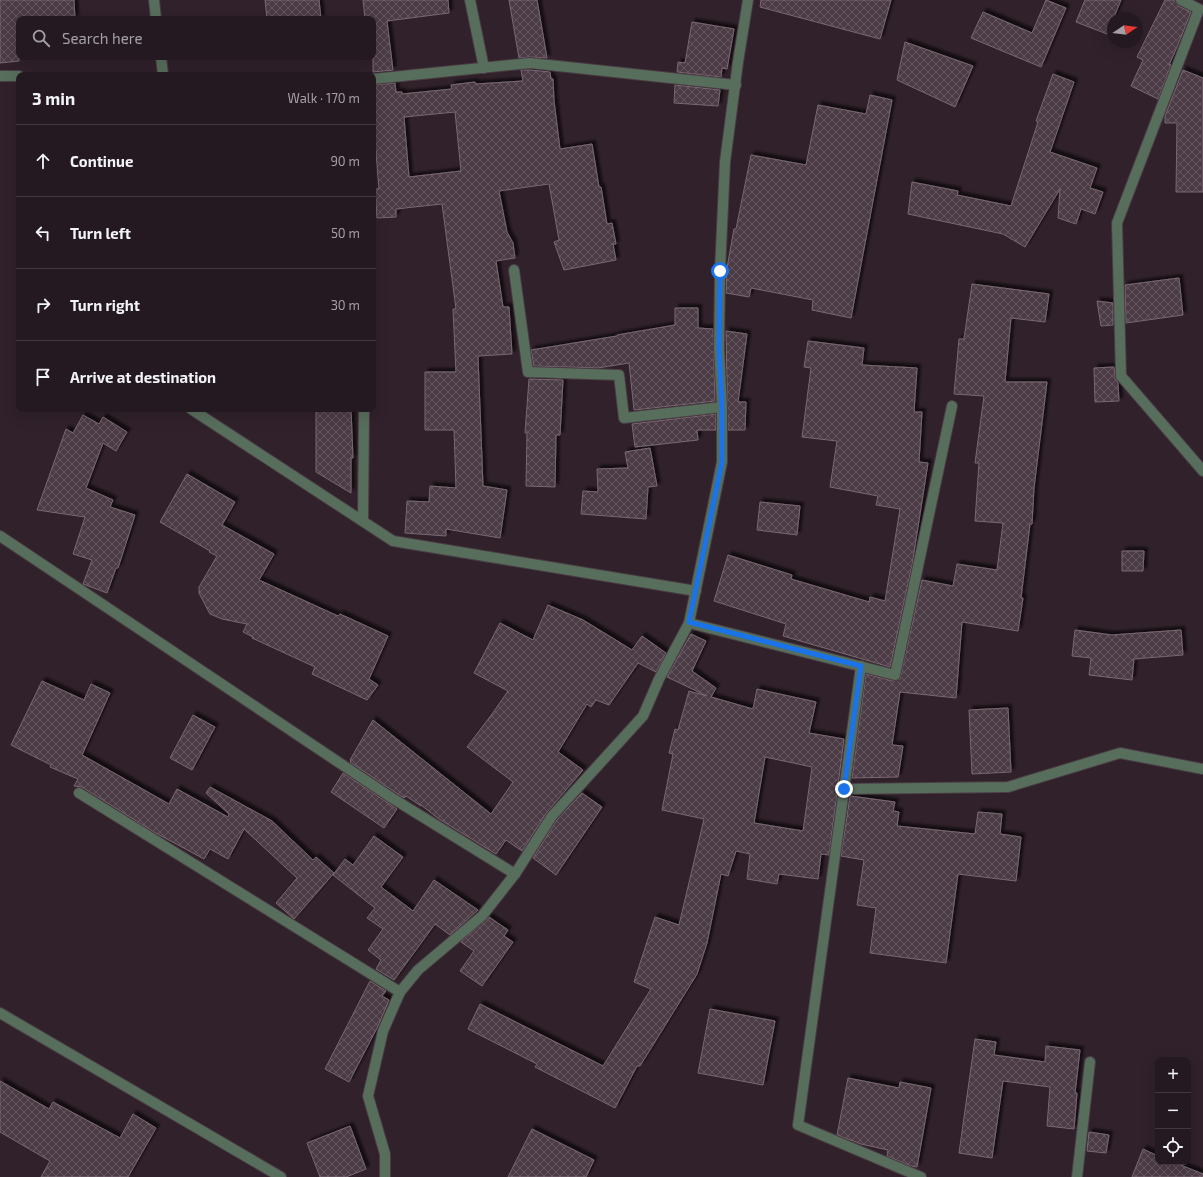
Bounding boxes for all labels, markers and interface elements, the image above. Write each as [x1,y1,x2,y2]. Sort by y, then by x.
north arrow [1107,12,1143,48]
search box [16,16,376,60]
icon: search [30,27,52,49]
text: Search here [62,29,143,47]
text: 3 min [32,88,75,108]
text: Walk · 170 m [288,90,360,106]
icon: ahead [32,150,54,172]
text: Continue [70,152,133,170]
text: 90 m [330,153,360,169]
icon: left [32,222,54,244]
text: Turn left [70,224,131,242]
text: 50 m [331,225,360,241]
route start [711,262,729,280]
icon: right [32,294,54,316]
text: Turn right [70,296,140,314]
text: 30 m [331,297,360,313]
icon: arrive [32,366,54,388]
text: Arrive at destination [70,368,216,386]
route end [835,780,853,798]
map controls [1155,1057,1191,1165]
button: + [1155,1057,1191,1093]
button: − [1155,1093,1191,1129]
button: locate [1155,1129,1191,1165]

